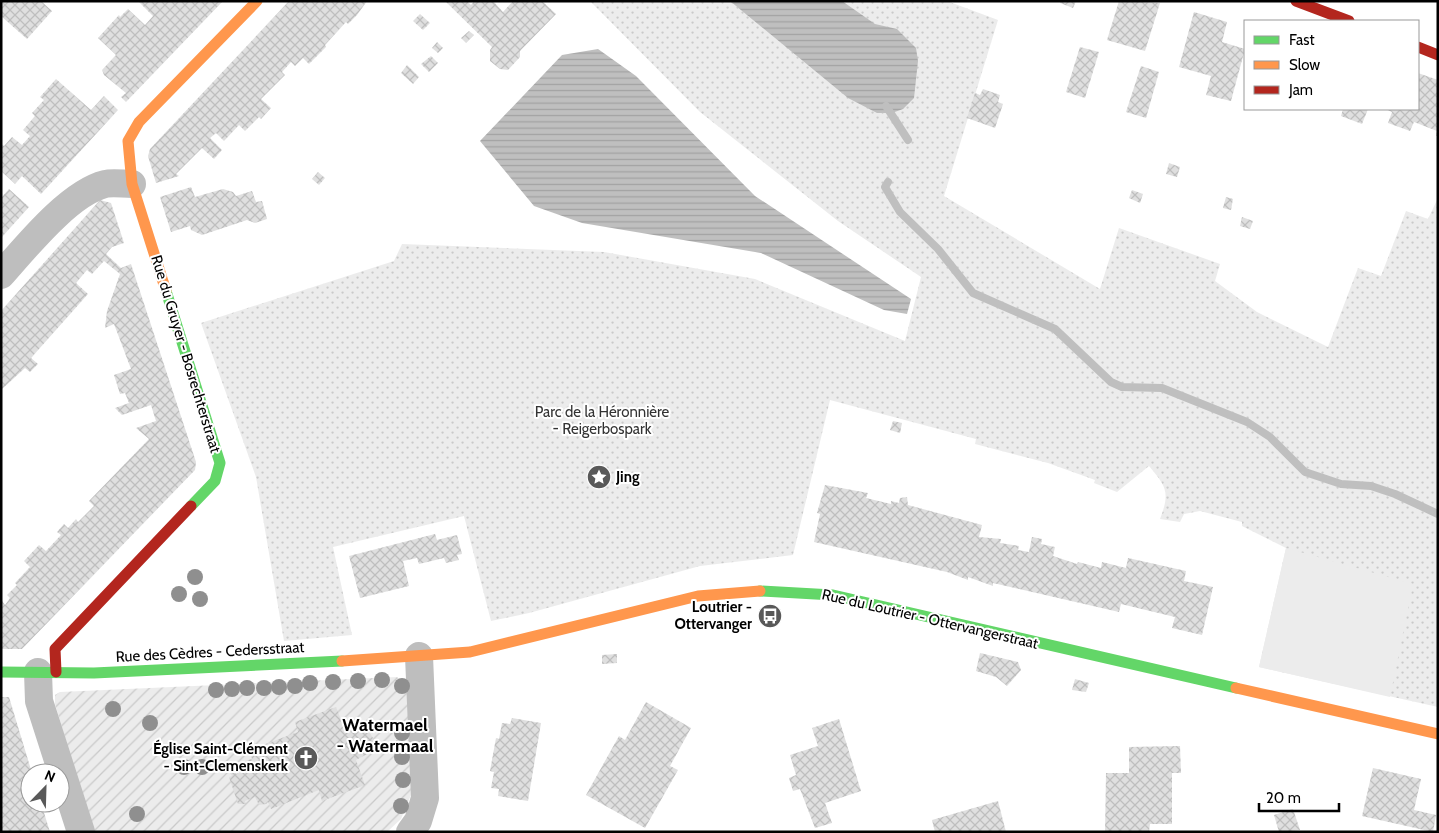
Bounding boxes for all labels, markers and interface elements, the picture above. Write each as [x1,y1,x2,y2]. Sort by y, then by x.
legend [1244,20,1419,110]
text: Fast [1289,31,1314,49]
text: Slow [1289,56,1320,74]
text: Jam [1288,81,1313,99]
street label: Rue du Gruyer - Bosrechterstraat [147,253,225,455]
park label: Parc de la Héronnière - Reigerbospark [535,403,670,438]
place icon: Jing [586,464,612,490]
place label: Jing [615,468,640,486]
street label: Rue du Loutrier - Ottervangerstraat [820,585,1040,653]
place label: Loutrier - Ottervanger [674,598,752,633]
bus stop icon: Loutrier - Ottervanger [757,603,783,629]
street label: Rue des Cèdres - Cedersstraat [115,638,305,666]
district label: Watermael - Watermaal [337,714,434,757]
place label: Église Saint-Clément - Sint-Clemenskerk [153,739,289,775]
church icon: Église Saint-Clément - Sint-Clemenskerk [293,745,319,771]
north arrow [20,763,70,813]
text: N [42,766,58,786]
scale bar [1259,780,1339,812]
text: 20 m [1266,789,1301,807]

